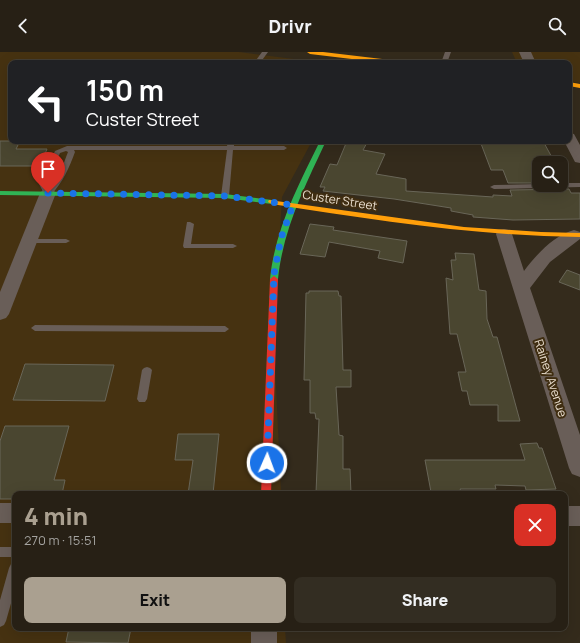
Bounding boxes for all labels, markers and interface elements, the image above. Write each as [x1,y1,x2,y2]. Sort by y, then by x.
text: Drivr [268,14,312,38]
icon: back [12,15,34,37]
icon: search [546,15,568,37]
text: 150 m [86,71,164,109]
icon: left [20,76,72,128]
text: Custer Street [86,107,199,131]
pin [31,152,65,193]
map controls [532,156,568,192]
button: search [532,156,568,192]
icon: arrive [37,158,59,180]
street label: Custer Street [301,186,379,214]
street label: Rainey Avenue [530,337,572,419]
position arrow [246,442,288,484]
text: 4 min [24,499,88,532]
button: close [514,504,556,546]
text: 270 m · 15:51 [24,531,97,549]
button: Exit [24,577,286,623]
button: Share [294,577,556,623]

